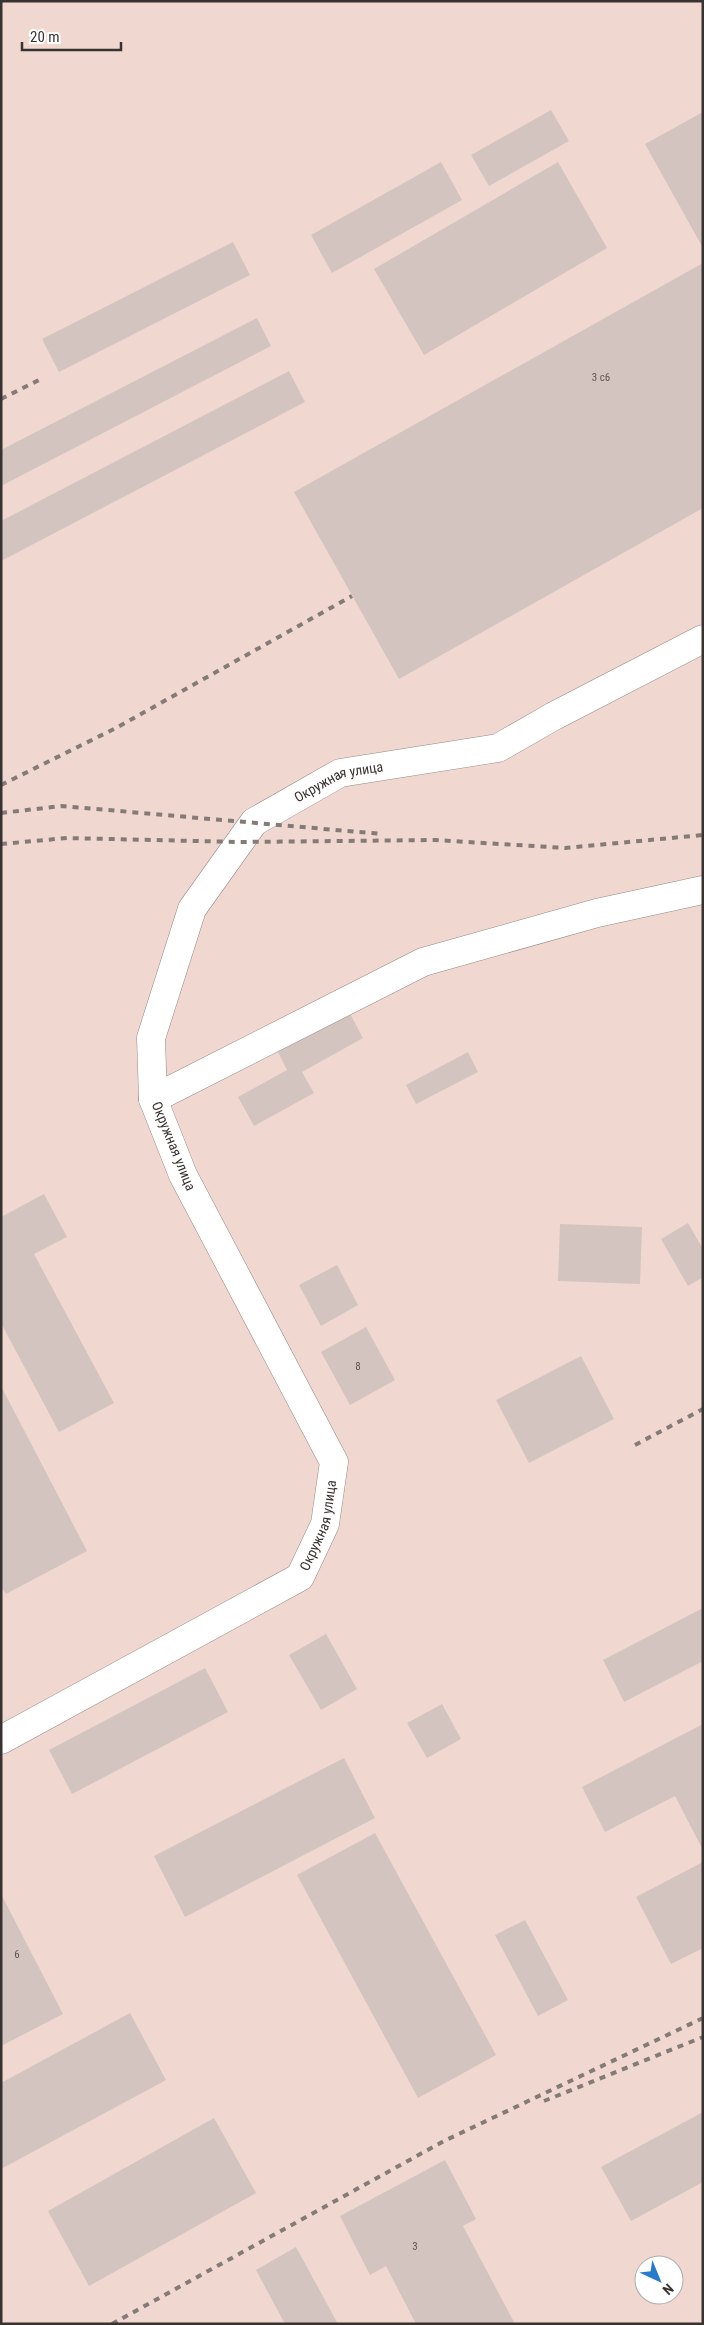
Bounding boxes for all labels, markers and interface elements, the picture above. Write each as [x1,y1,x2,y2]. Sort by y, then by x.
scale bar [22,20,121,52]
text: 20 m [30,28,60,46]
house number: 3 с6 [592,371,610,384]
street label: Окружная улица [291,758,384,805]
street label: Окружная улица [149,1099,199,1193]
house number: 8 [355,1360,361,1373]
street label: Окружная улица [296,1479,339,1573]
house number: 6 [14,1948,20,1961]
house number: 3 [412,2240,418,2253]
north arrow [634,2255,684,2305]
text: N [659,2281,677,2298]

